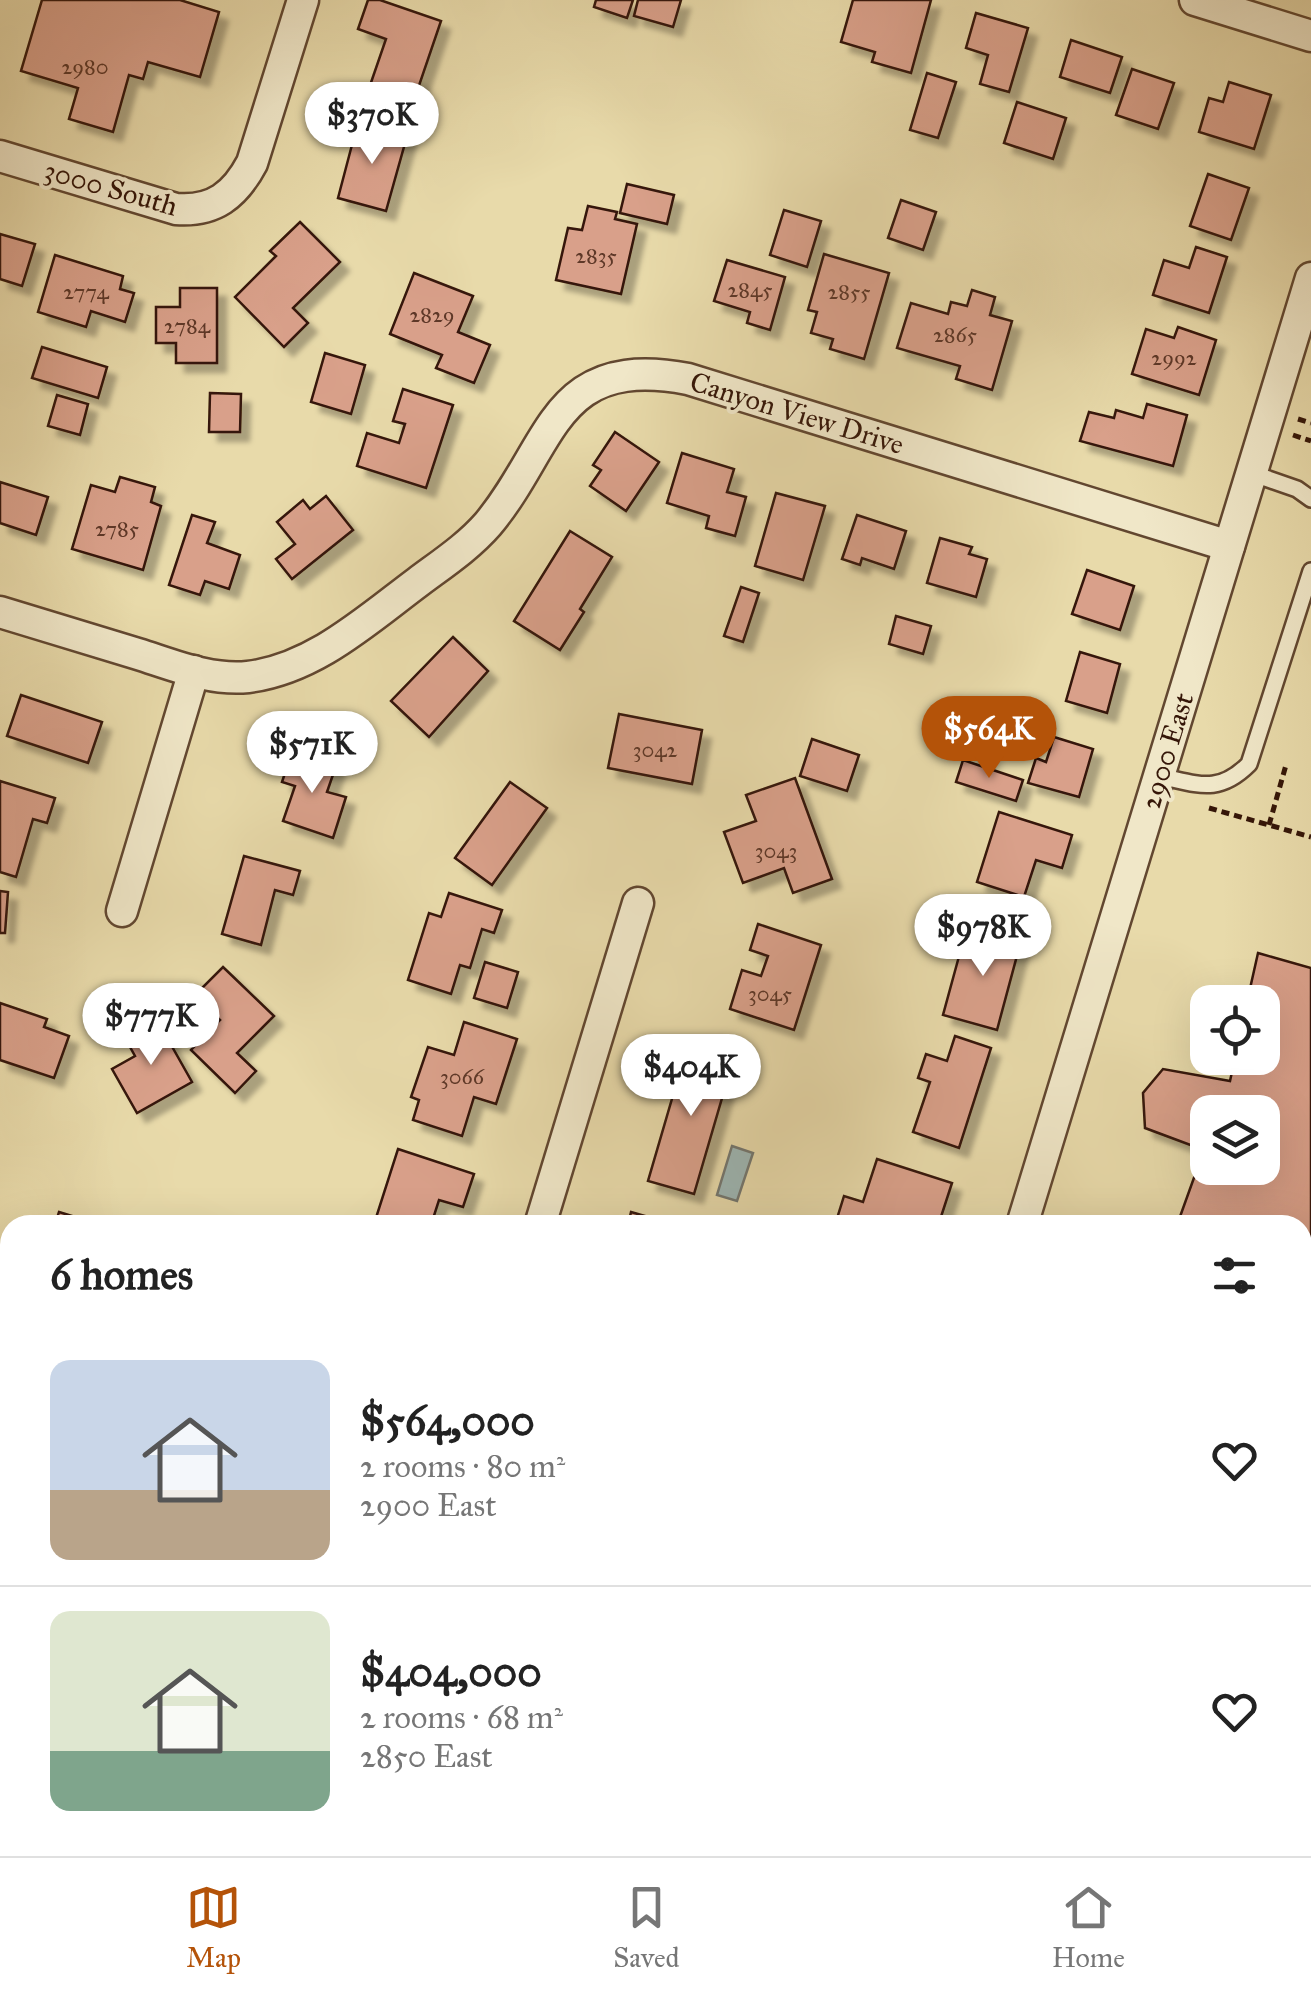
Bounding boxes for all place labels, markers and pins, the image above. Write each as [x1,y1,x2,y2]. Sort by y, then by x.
pin: $370K [302,82,442,167]
pin: $564K [919,696,1059,781]
pin: $571K [242,711,382,796]
pin: $978K [913,894,1053,979]
pin: $777K [81,983,221,1068]
pin: $404K [621,1034,761,1119]

